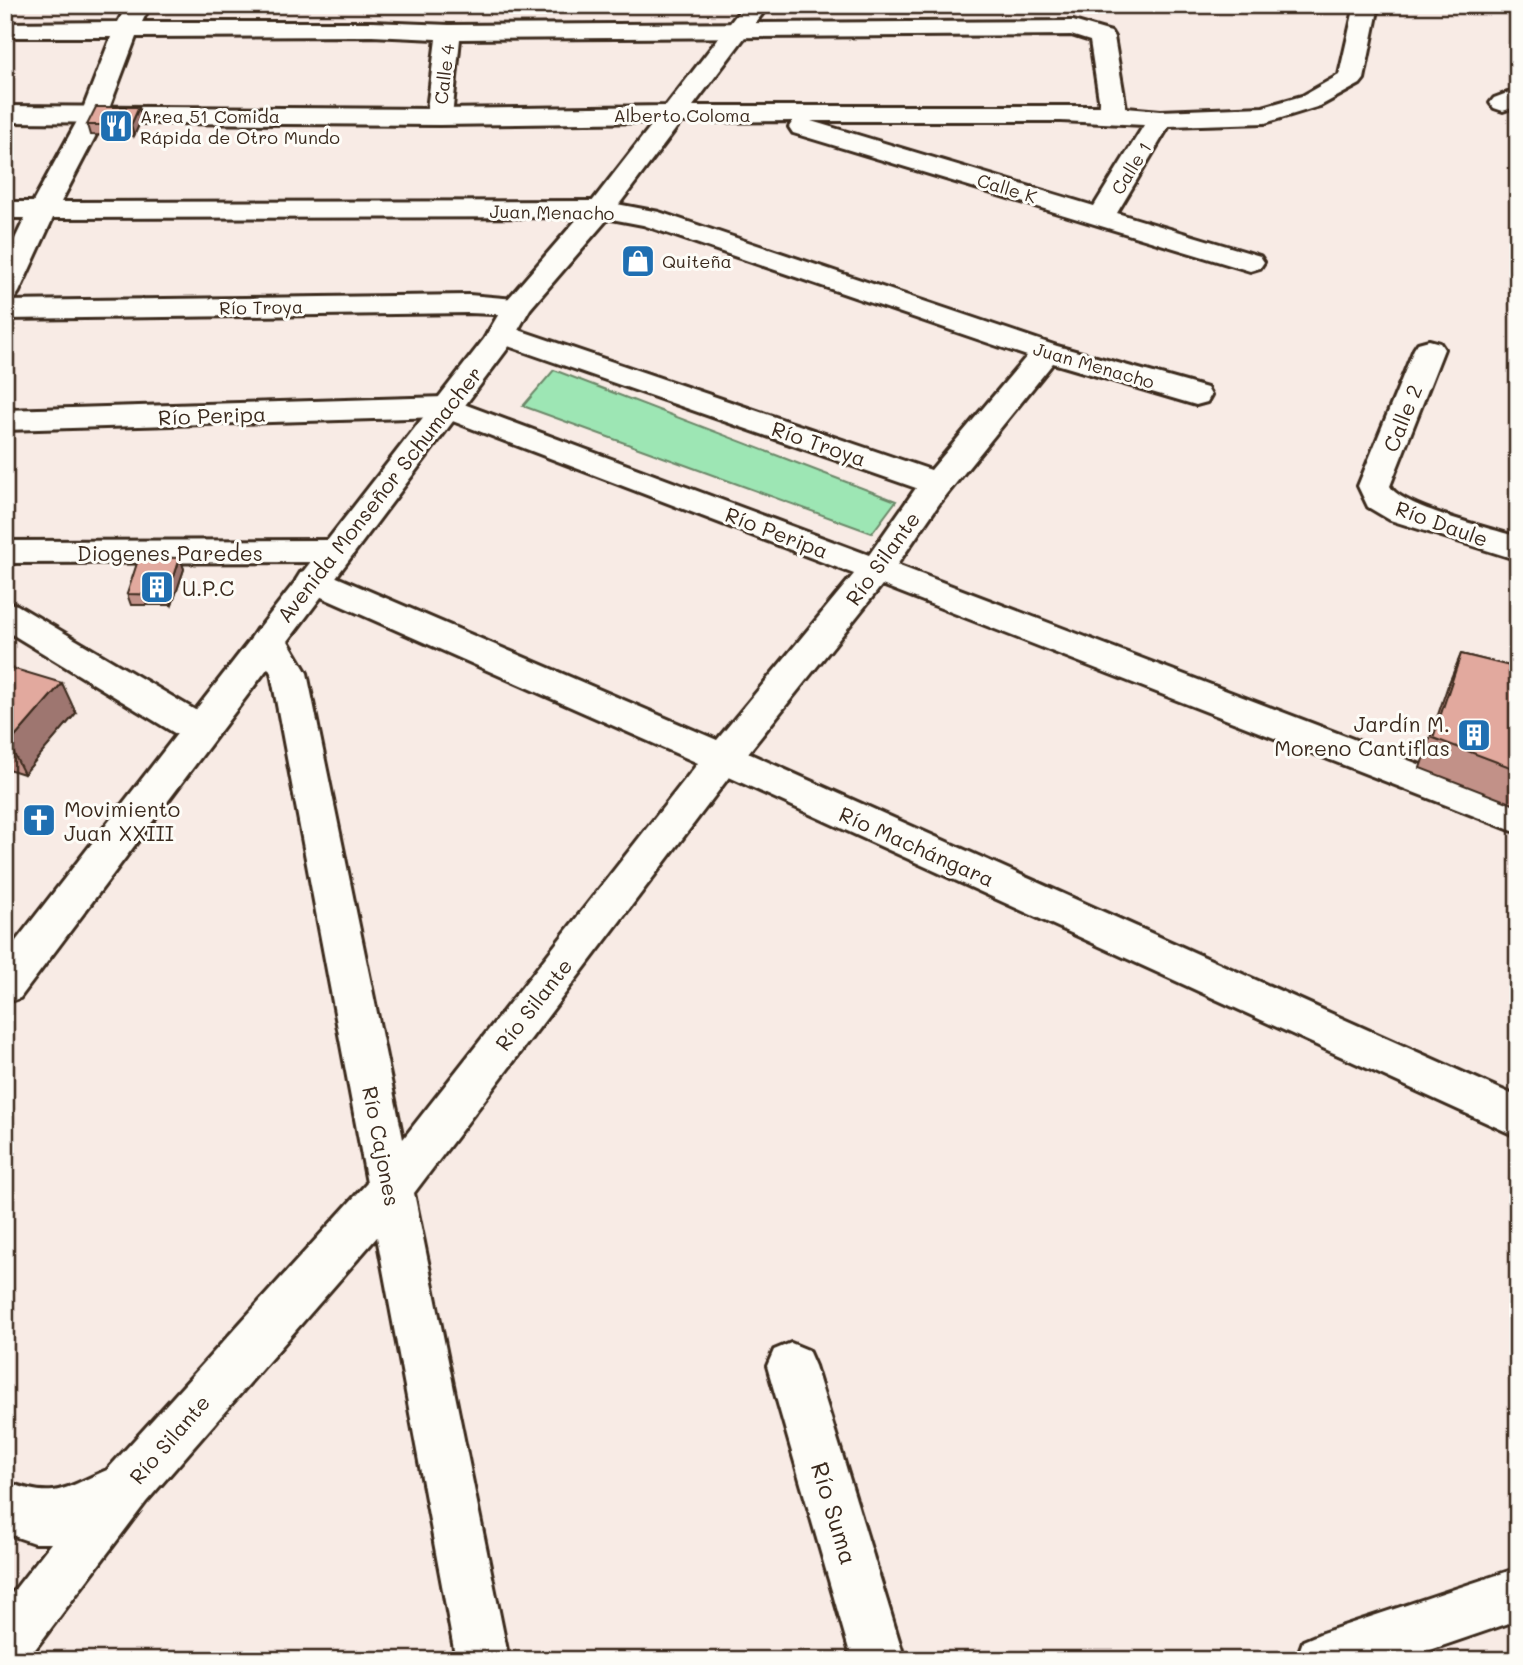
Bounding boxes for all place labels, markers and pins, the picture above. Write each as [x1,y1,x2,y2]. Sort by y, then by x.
place label: Area 51 Comida Rápida de Otro Mundo [140,104,340,149]
restaurant icon: Area 51 Comida Rápida de Otro Mundo [97,107,135,145]
shop icon: Quiteña [619,242,657,280]
place label: Quiteña [662,249,732,273]
building icon: U.P.C [138,568,176,606]
place label: U.P.C [182,574,234,601]
place label: Jardín M. Moreno Cantiflas [1274,710,1450,761]
building icon: Jardín M. Moreno Cantiflas [1455,716,1493,754]
place label: Movimiento Juan XXIII [64,795,180,846]
church icon: Movimiento Juan XXIII [20,801,58,839]

